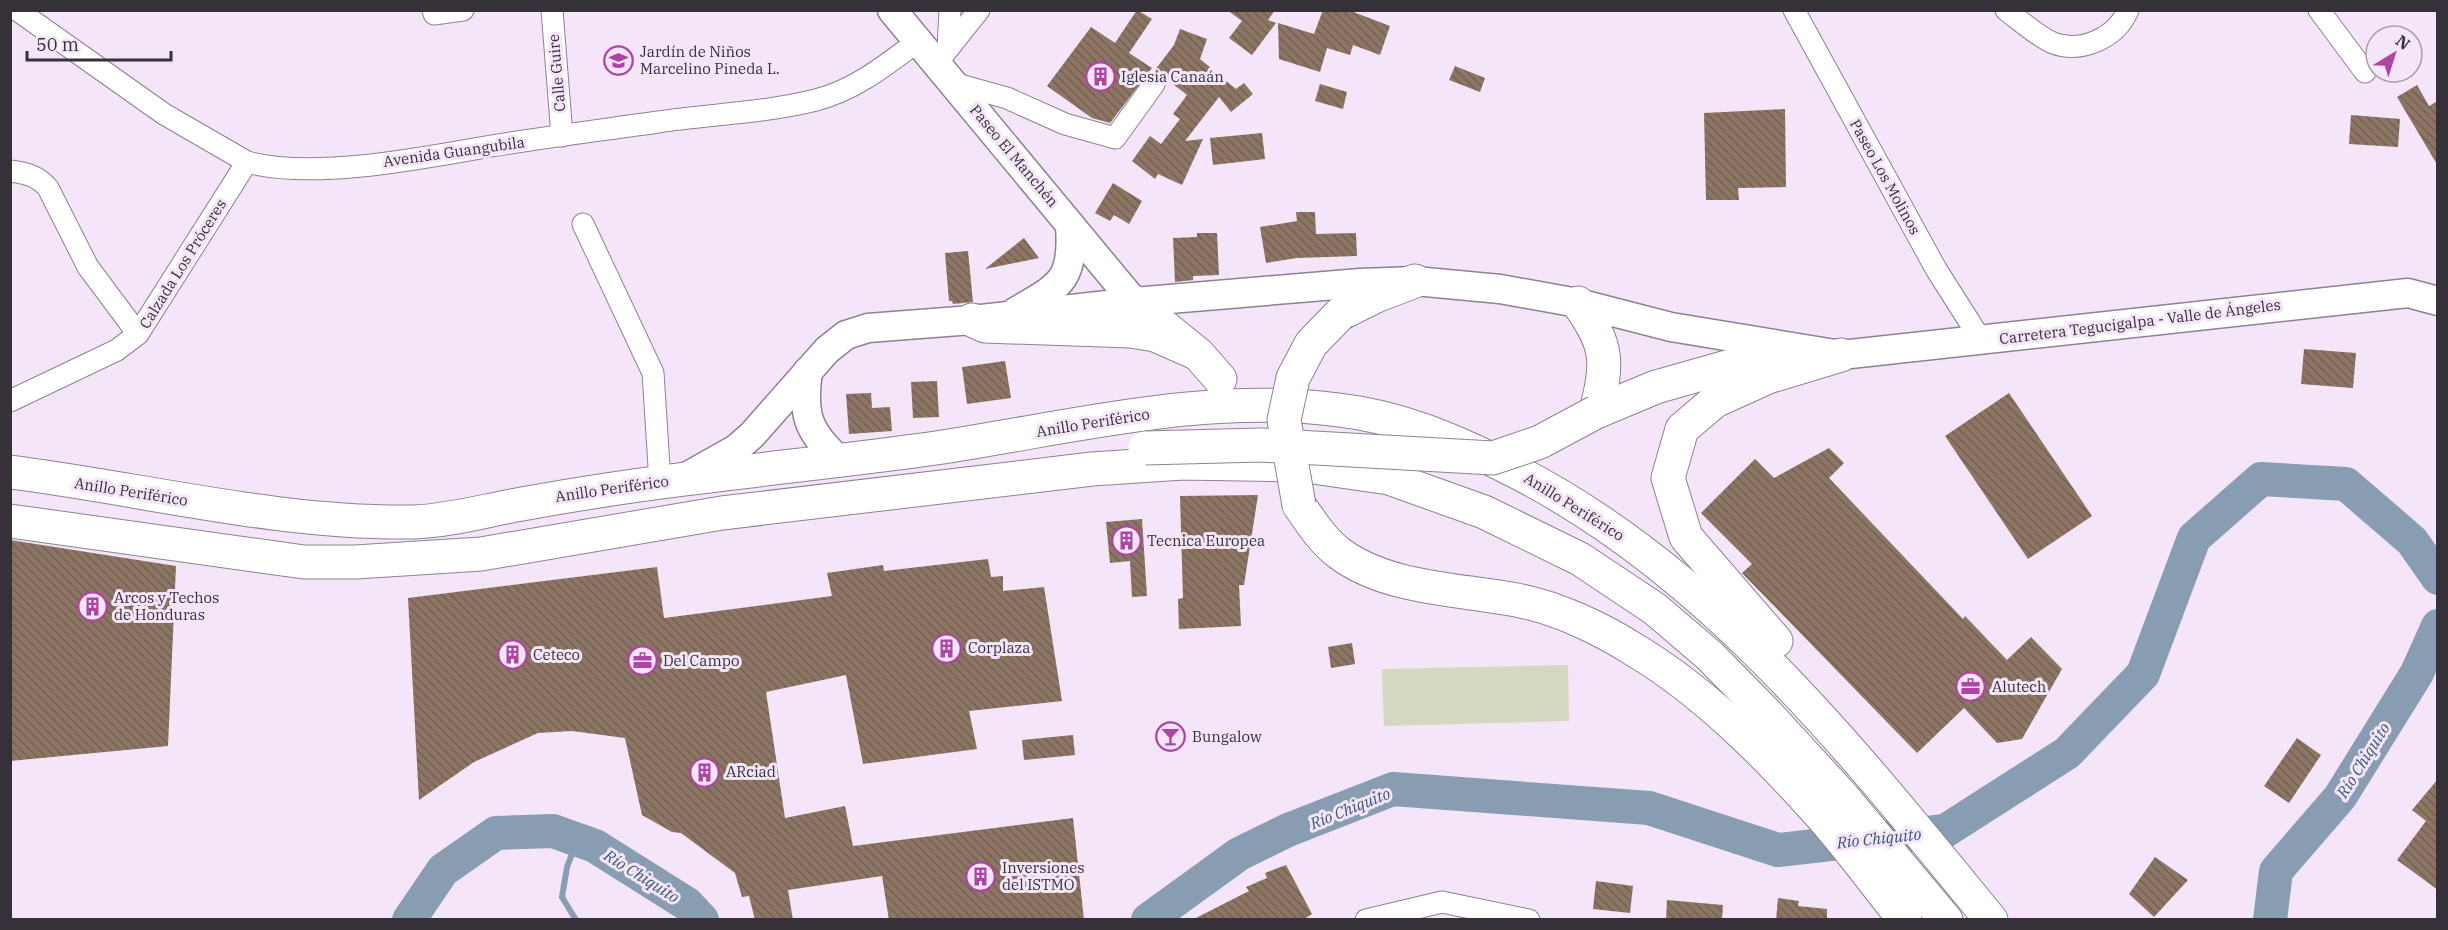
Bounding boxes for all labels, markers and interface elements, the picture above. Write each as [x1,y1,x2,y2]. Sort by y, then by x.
scale bar [27,24,171,62]
north arrow [2364,24,2424,84]
text: N [2392,30,2414,54]
text: 50 m [36,33,79,56]
street label: Calle Guire [544,33,569,113]
place label: Jardín de Niños Marcelino Pineda L. [640,42,780,78]
school or university icon: Jardín de Niños Marcelino Pineda L. [603,45,635,77]
building icon: Iglesia Canaán [1084,61,1116,93]
place label: Iglesia Canaán [1121,67,1224,86]
street label: Paseo El Manchén [966,101,1063,211]
street label: Paseo Los Molinos [1846,116,1925,238]
street label: Avenida Guangubila [382,132,526,171]
street label: Calzada Los Próceres [135,195,230,332]
street label: Carretera Tegucigalpa - Valle de Ángeles [1998,295,2282,348]
street label: Anillo Periférico [1035,404,1151,441]
street label: Anillo Periférico [1521,468,1628,545]
street label: Anillo Periférico [554,471,670,506]
street label: Anillo Periférico [73,473,189,510]
building icon: Tecnica Europea [1110,525,1142,557]
place label: Tecnica Europea [1147,531,1265,550]
place label: Arcos y Techos de Honduras [114,588,219,624]
building icon: Arcos y Techos de Honduras [77,591,109,623]
building icon: Corplaza [931,632,963,664]
place label: Corplaza [968,638,1030,657]
building icon: Ceteco [496,639,528,671]
place label: Ceteco [533,645,580,664]
office icon: Del Campo [626,645,658,677]
place label: Del Campo [663,651,740,670]
office icon: Alutech [1955,671,1987,703]
place label: Alutech [1992,677,2046,696]
water label: Río Chiquito [2332,719,2394,802]
bar icon: Bungalow [1155,721,1187,753]
place label: Bungalow [1192,727,1262,746]
building icon: ARciad [689,756,721,788]
place label: ARciad [726,762,776,781]
water label: Río Chiquito [1306,783,1393,834]
water label: Río Chiquito [1835,824,1922,852]
water label: Río Chiquito [600,845,683,907]
place label: Inversiones del ISTMO [1002,858,1085,894]
building icon: Inversiones del ISTMO [965,861,997,893]

